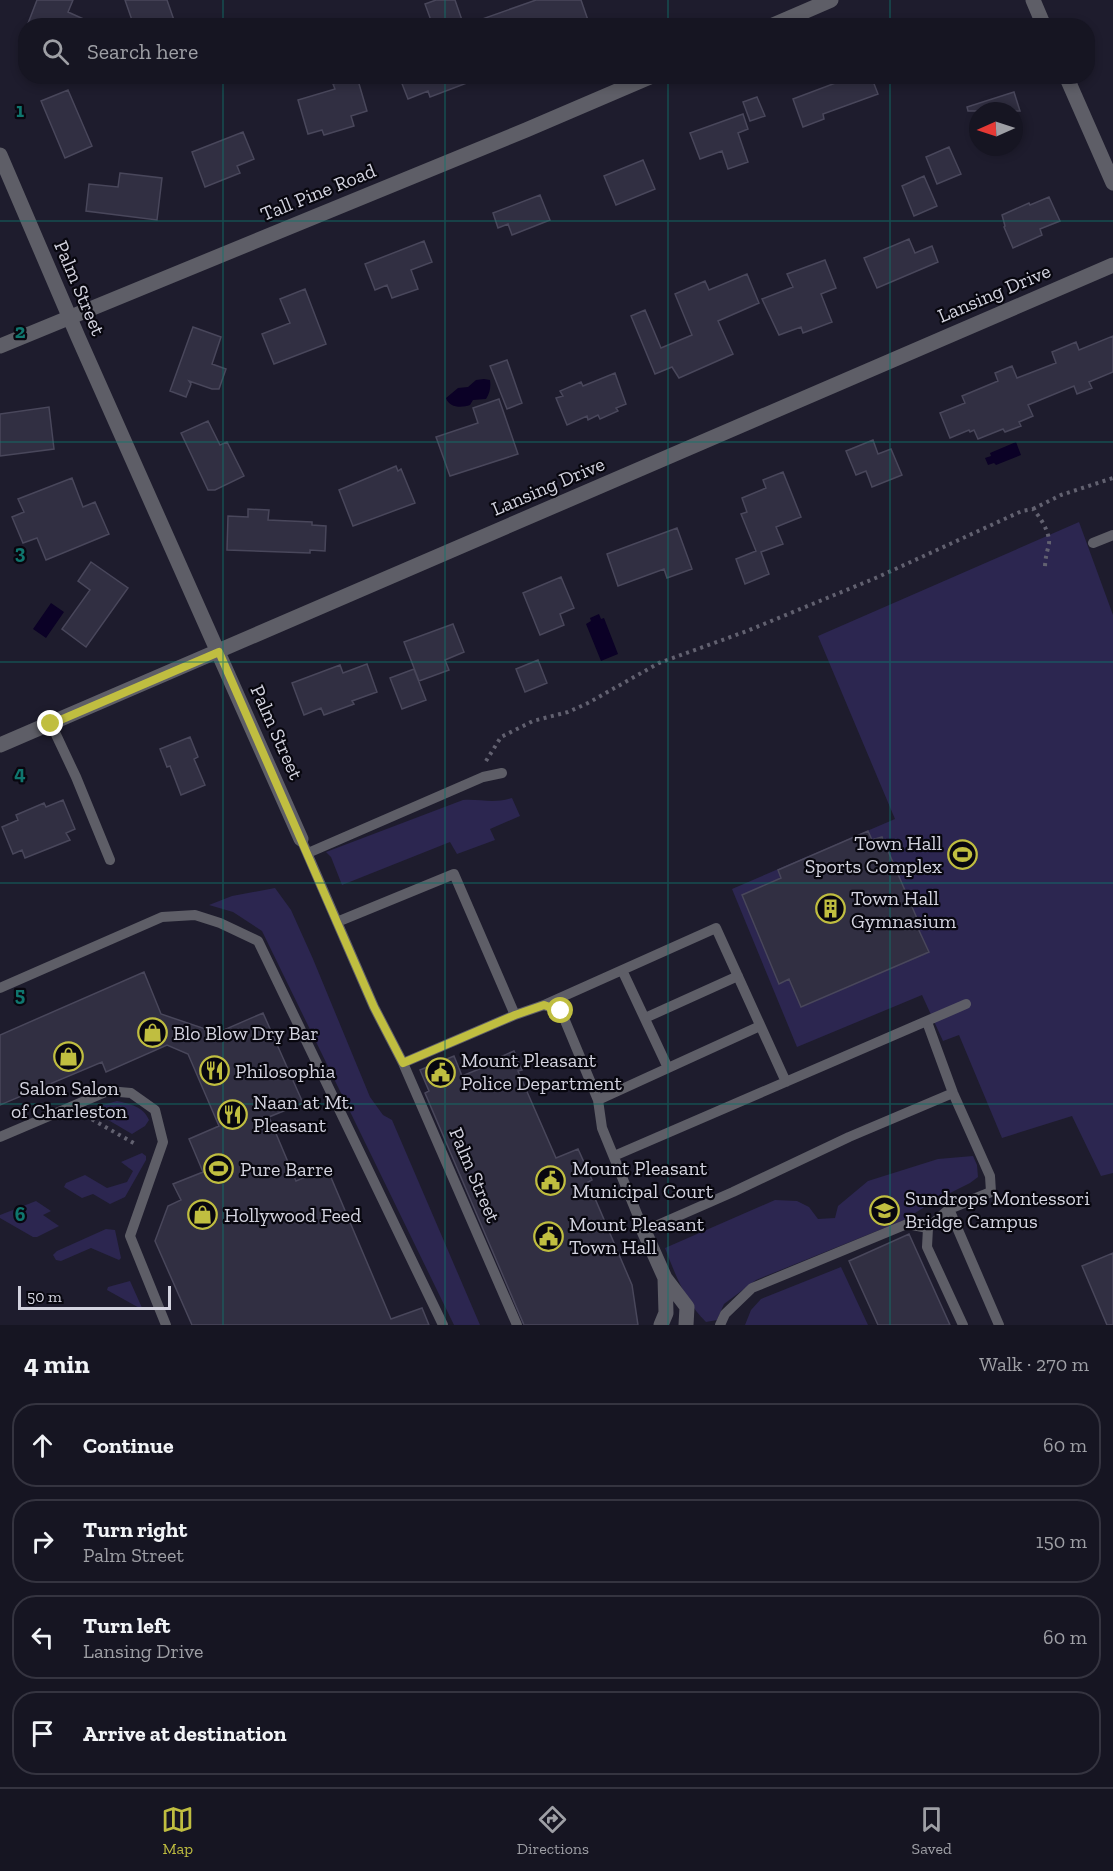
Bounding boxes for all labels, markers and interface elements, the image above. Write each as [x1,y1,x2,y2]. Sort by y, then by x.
search box [18,18,1095,84]
icon: search [39,35,72,68]
text: Search here [87,38,198,65]
text: 1 [16,98,24,122]
north arrow [969,102,1023,156]
street label: Tall Pine Road [257,158,379,226]
street label: Palm Street [49,237,111,340]
street label: Lansing Drive [934,258,1054,328]
text: 2 [15,319,26,343]
street label: Lansing Drive [488,451,608,521]
text: 3 [15,540,26,564]
street label: Palm Street [246,681,309,783]
route end [37,710,63,736]
text: 4 [14,761,26,785]
place label: Town Hall Sports Complex [805,831,942,878]
sports icon: Town Hall Sports Complex [947,838,979,870]
place label: Town Hall Gymnasium [851,886,957,933]
building icon: Town Hall Gymnasium [814,893,846,925]
text: 5 [15,982,25,1006]
route start [547,997,573,1023]
shop icon: Blo Blow Dry Bar [136,1017,168,1049]
place label: Blo Blow Dry Bar [173,1021,319,1045]
shop icon: Salon Salon of Charleston [53,1041,85,1073]
place label: Mount Pleasant Police Department [461,1048,622,1095]
restaurant icon: Philosophia [198,1055,230,1087]
public building icon: Mount Pleasant Police Department [424,1056,456,1088]
place label: Philosophia [235,1059,336,1083]
place label: Salon Salon of Charleston [11,1076,127,1123]
place label: Naan at Mt. Pleasant [253,1090,353,1137]
restaurant icon: Naan at Mt. Pleasant [216,1098,248,1130]
street label: Palm Street [444,1124,506,1227]
sports icon: Pure Barre [203,1153,235,1185]
place label: Mount Pleasant Municipal Court [572,1156,714,1203]
place label: Pure Barre [240,1157,333,1181]
public building icon: Mount Pleasant Municipal Court [535,1164,567,1196]
place label: Sundrops Montessori Bridge Campus [905,1186,1090,1233]
school or university icon: Sundrops Montessori Bridge Campus [868,1194,900,1226]
shop icon: Hollywood Feed [187,1199,219,1231]
text: 6 [15,1202,26,1226]
place label: Hollywood Feed [224,1203,361,1227]
place label: Mount Pleasant Town Hall [569,1212,705,1259]
public building icon: Mount Pleasant Town Hall [532,1220,564,1252]
scale bar [18,1283,171,1310]
text: 50 m [27,1287,62,1306]
text: 4 min [24,1348,90,1380]
text: Walk · 270 m [979,1352,1089,1376]
icon: ahead [26,1429,59,1462]
text: Continue [83,1432,174,1459]
text: 60 m [1043,1433,1087,1457]
text: Turn right [83,1516,187,1543]
icon: right [26,1525,59,1558]
text: 150 m [1036,1529,1087,1553]
text: Palm Street [83,1543,184,1567]
text: Turn left [83,1612,170,1639]
icon: left [26,1621,59,1654]
text: 60 m [1043,1625,1087,1649]
text: Lansing Drive [83,1639,203,1663]
icon: arrive [26,1717,59,1750]
text: Arrive at destination [83,1720,286,1747]
tab: Map [161,1803,194,1858]
tab: Directions [517,1803,589,1858]
tab: Saved [912,1803,952,1858]

